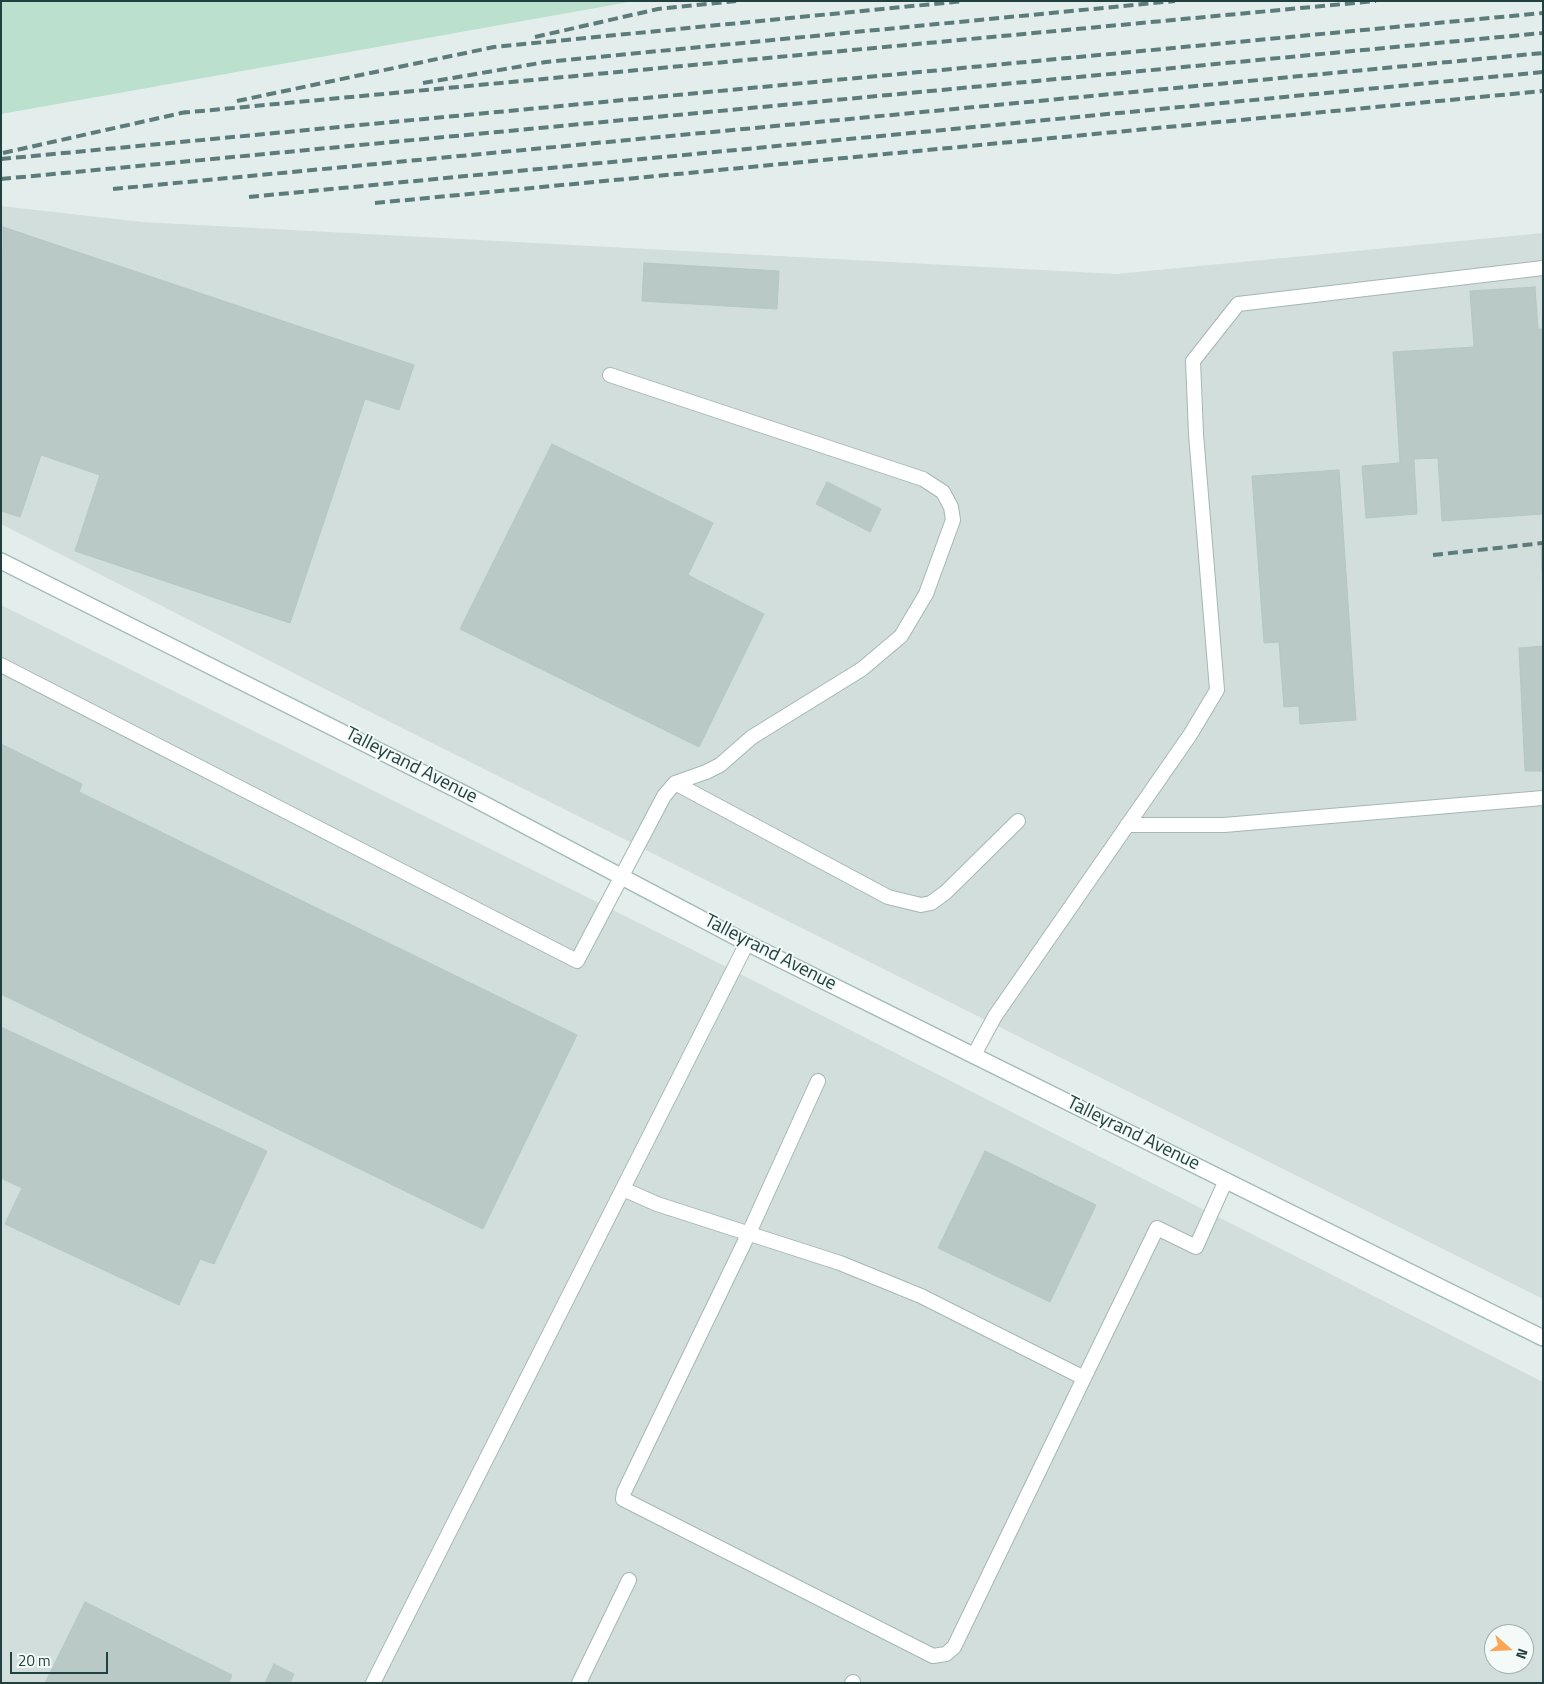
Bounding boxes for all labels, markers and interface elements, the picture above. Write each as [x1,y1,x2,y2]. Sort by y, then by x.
street label: Talleyrand Avenue [341,723,481,809]
street label: Talleyrand Avenue [700,910,840,996]
street label: Talleyrand Avenue [1063,1092,1203,1176]
north arrow [1484,1624,1534,1674]
scale bar [12,1642,110,1674]
text: N [1511,1646,1534,1662]
text: 20 m [18,1649,51,1672]

